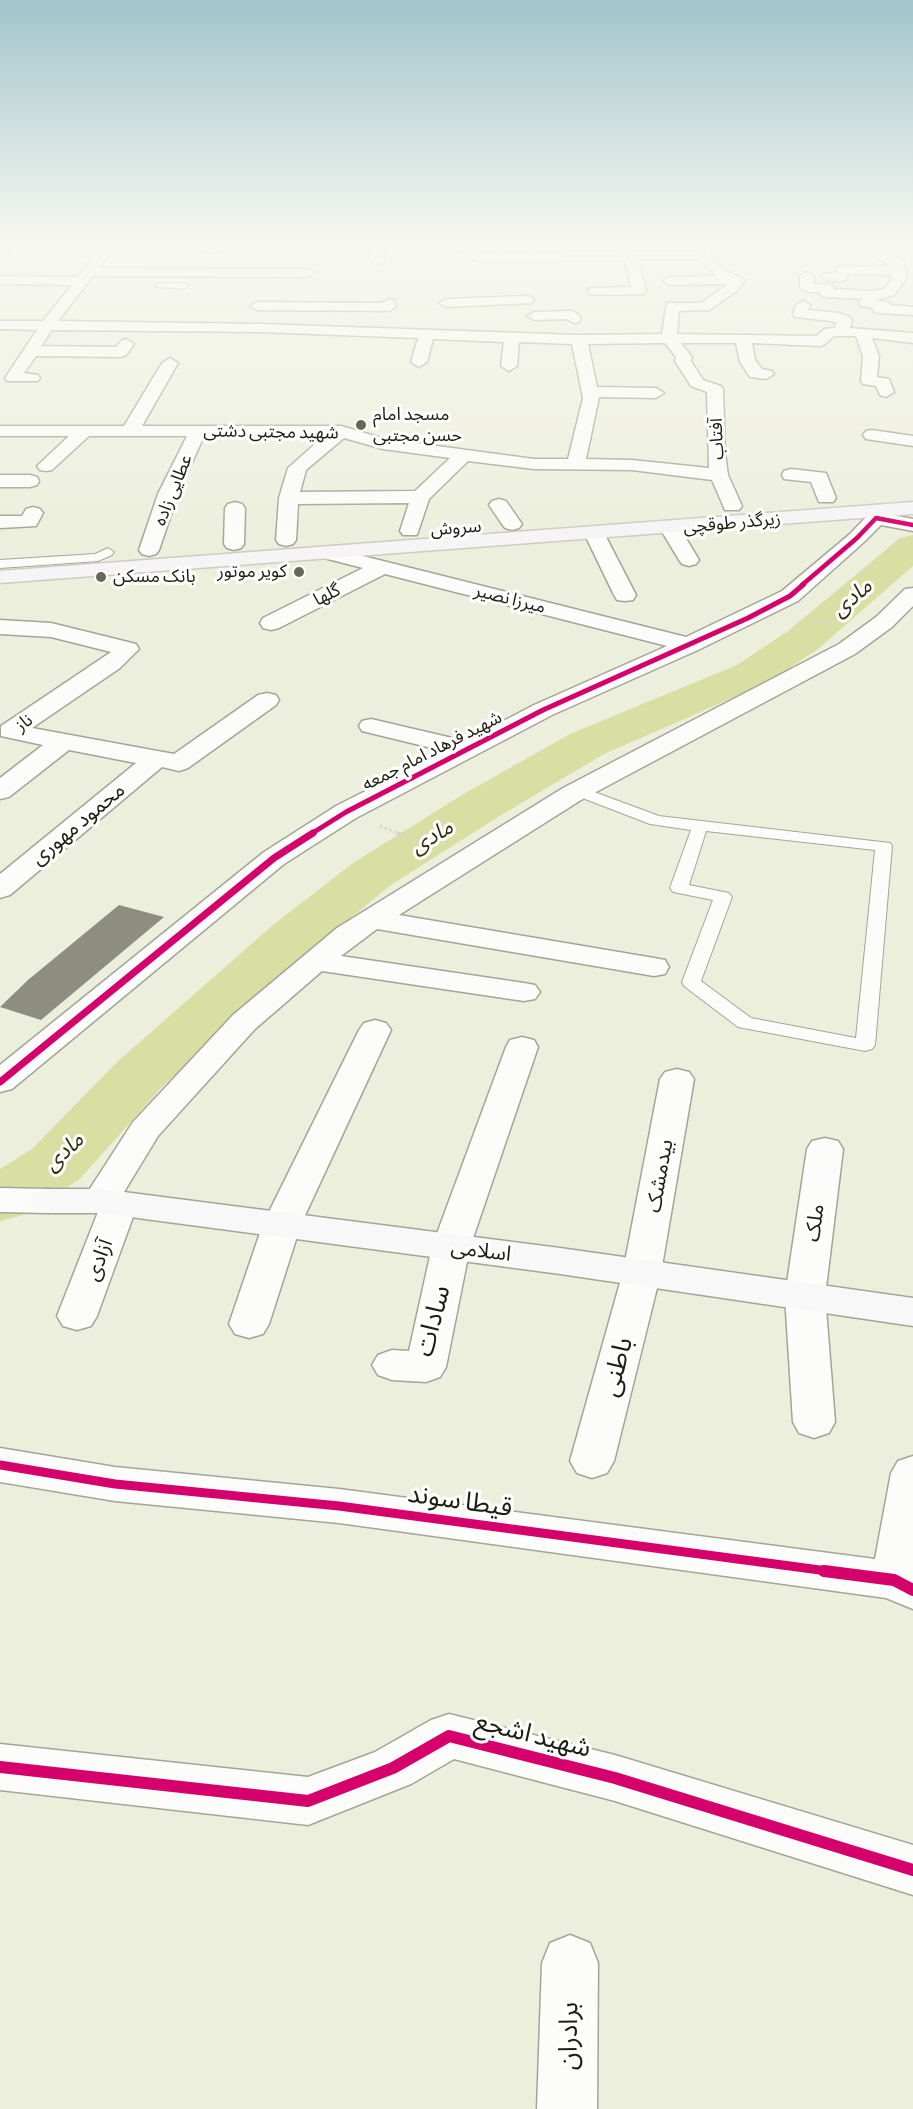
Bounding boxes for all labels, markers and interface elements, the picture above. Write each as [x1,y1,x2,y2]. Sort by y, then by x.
place label: مسجد امام حسن مجتبی [373,404,462,446]
marker: مسجد امام حسن مجتبی [354,418,368,432]
street label: آفتاب [705,418,729,460]
street label: شهید مجتبی دشتی [203,420,339,444]
street label: عطایی زاده [149,451,197,529]
street label: زیرگذر طوقچی [682,508,782,538]
street label: سروش [430,515,482,541]
place label: کویر موتور [217,561,287,583]
marker: کویر موتور [292,565,306,579]
place label: بانک مسکن [113,566,195,588]
marker: بانک مسکن [94,570,108,584]
water label: مادی [826,573,878,623]
street label: گلها [310,579,344,611]
street label: میرزا نصیر [472,580,548,618]
street label: شهید فرهاد امام جمعه [359,706,505,796]
street label: ناز [11,709,37,737]
street label: محمود مهوری [26,777,130,871]
water label: مادی [406,814,458,860]
water label: مادی [38,1127,90,1177]
street label: بیدمشک [641,1137,679,1215]
street label: ملک [800,1203,830,1243]
street label: آزادی [80,1235,118,1285]
street label: اسلامی [449,1235,513,1267]
street label: سادات [409,1282,457,1360]
street label: باطنی [594,1334,640,1400]
street label: قیطا سوند [406,1478,514,1524]
street label: شهید اشجع [472,1706,594,1764]
street label: برادران [553,2002,585,2070]

